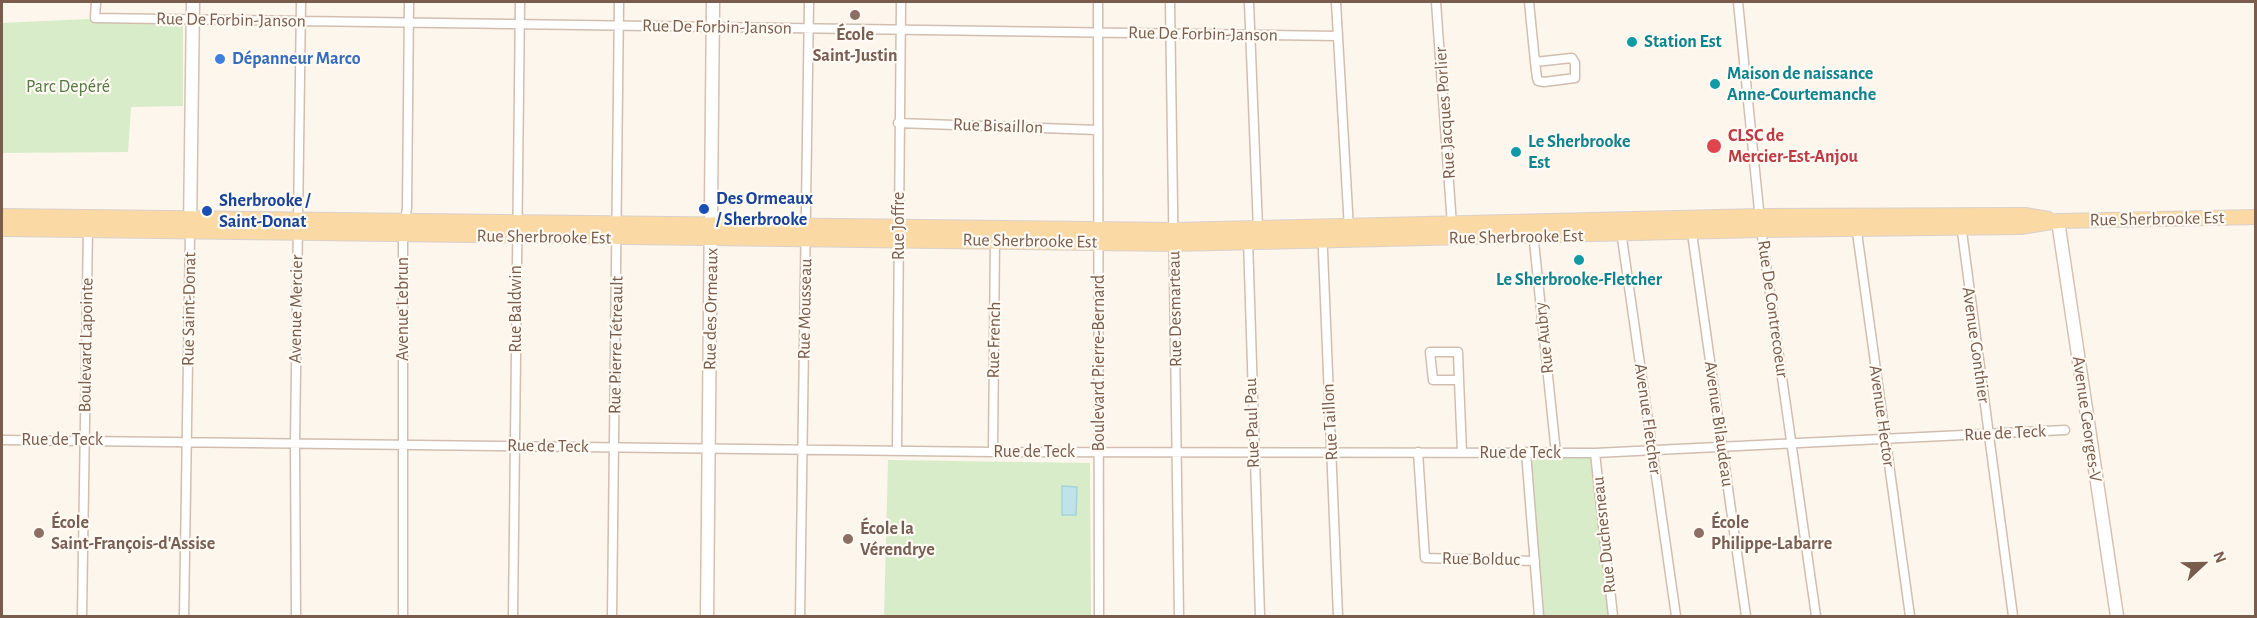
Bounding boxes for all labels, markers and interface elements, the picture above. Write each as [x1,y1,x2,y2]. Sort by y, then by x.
street label: Rue De Forbin-Janson [156,8,306,32]
marker: École Saint-Justin [848,8,862,22]
street label: Rue De Forbin-Janson [642,15,792,39]
street label: Rue De Forbin-Janson [1128,22,1278,46]
place label: École Saint-Justin [813,24,897,66]
place label: Station Est [1644,31,1722,53]
marker: Station Est [1625,35,1639,49]
street label: Rue Jacques Porlier [1430,46,1460,180]
place label: Dépanneur Marco [232,48,361,70]
marker: Dépanneur Marco [213,52,227,66]
place label: Maison de naissance Anne-Courtemanche [1727,63,1876,106]
park label: Parc Depéré [26,76,110,98]
marker: Maison de naissance Anne-Courtemanche [1708,77,1722,91]
street label: Rue Bisaillon [953,114,1043,138]
place label: CLSC de Mercier-Est-Anjou [1728,125,1858,168]
place label: Le Sherbrooke Est [1528,131,1630,174]
marker: CLSC de Mercier-Est-Anjou [1705,137,1723,155]
marker: Le Sherbrooke Est [1509,145,1523,159]
place label: Des Ormeaux / Sherbrooke [716,188,813,230]
place label: Sherbrooke / Saint-Donat [219,190,310,232]
street label: Rue Joffre [888,192,910,260]
marker: Des Ormeaux / Sherbrooke [697,202,711,216]
marker: Sherbrooke / Saint-Donat [200,204,214,218]
street label: Rue Sherbrooke Est [2089,207,2225,231]
street label: Rue Sherbrooke Est [476,225,612,249]
street label: Rue Sherbrooke Est [1448,225,1584,249]
street label: Rue Sherbrooke Est [962,229,1098,253]
street label: Rue De Contrecoeur [1753,239,1793,379]
street label: Rue des Ormeaux [699,248,723,370]
street label: Rue Desmarteau [1163,251,1187,367]
street label: Rue Saint-Donat [177,252,201,366]
marker: Le Sherbrooke-Fletcher [1572,253,1586,267]
street label: Avenue Mercier [284,254,308,364]
street label: Avenue Lebrun [392,257,414,361]
street label: Rue Mousseau [793,258,817,360]
street label: Rue Baldwin [505,265,527,353]
place label: Le Sherbrooke-Fletcher [1496,269,1662,291]
street label: Boulevard Pierre-Bernard [1088,275,1110,451]
street label: Rue Pierre Tétreault [604,276,628,414]
street label: Boulevard Lapointe [74,277,98,413]
street label: Avenue Gonthier [1957,285,1995,405]
street label: Rue French [983,301,1005,379]
street label: Rue Aubry [1529,301,1559,375]
street label: Avenue Georges-V [2067,355,2107,483]
street label: Avenue Bilaudeau [1700,360,1738,488]
street label: Avenue Fletcher [1630,362,1666,476]
street label: Avenue Hector [1864,364,1900,468]
street label: Rue Paul Pau [1240,378,1264,468]
street label: Rue Taillon [1317,383,1343,461]
street label: Rue de Teck [1964,420,2046,446]
street label: Rue de Teck [21,429,103,451]
street label: Rue de Teck [507,434,589,458]
street label: Rue de Teck [993,441,1075,463]
street label: Rue de Teck [1479,442,1561,464]
street label: Rue Duchesneau [1587,476,1621,594]
place label: École Saint-François-d'Assise [51,512,215,554]
place label: École Philippe-Labarre [1711,512,1832,554]
place label: École la Vérendrye [860,518,935,560]
marker: École Saint-François-d'Assise [32,526,46,540]
marker: École Philippe-Labarre [1692,526,1706,540]
marker: École la Vérendrye [841,532,855,546]
north arrow [2173,534,2233,594]
street label: Rue Bolduc [1442,548,1520,570]
text: N [2210,549,2229,565]

